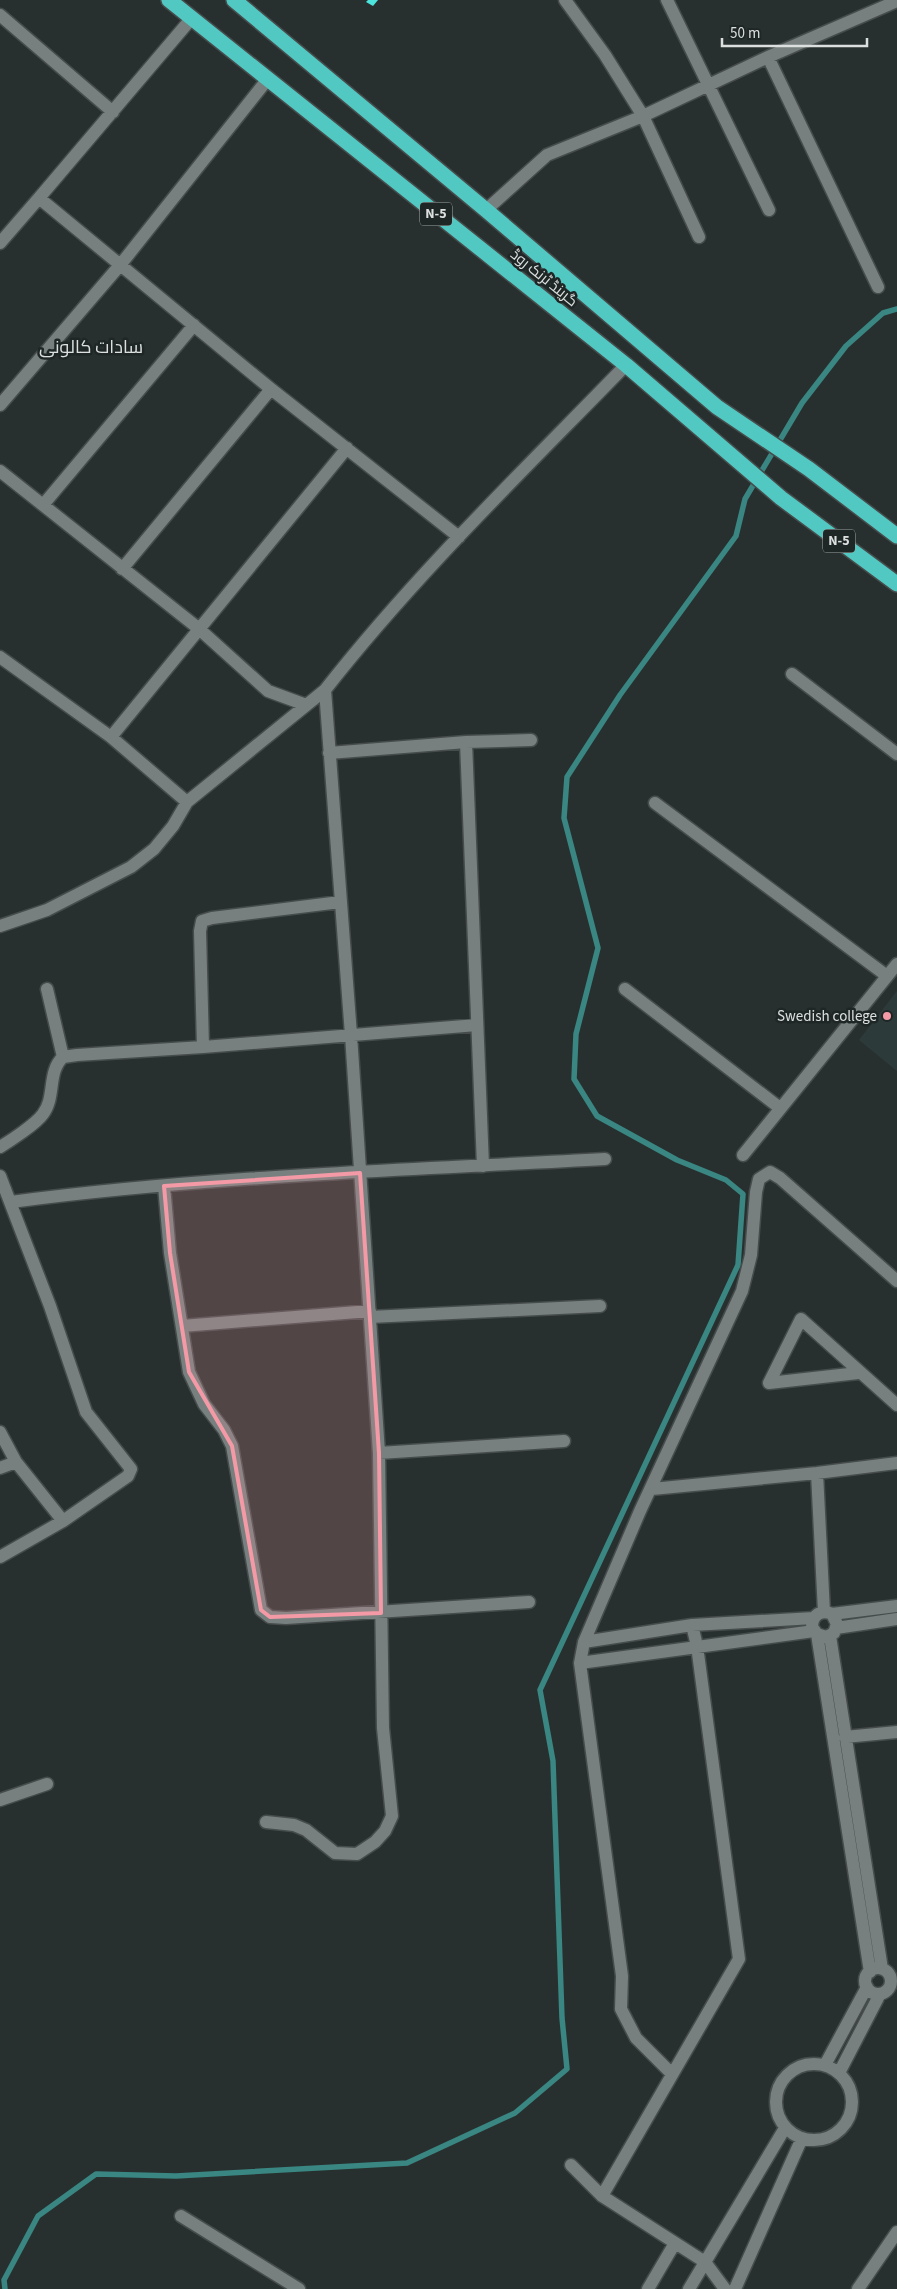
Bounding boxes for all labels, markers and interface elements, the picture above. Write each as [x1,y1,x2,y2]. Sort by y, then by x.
scale bar [722,15,867,47]
text: 50 m [730,23,760,44]
road number: N-5 [420,202,452,225]
street label: گرینڈ ٹرنک روڈ [506,244,582,312]
district label: سادات کالونی [39,335,143,360]
road number: N-5 [823,530,855,552]
place label: Swedish college [777,1006,877,1027]
marker: Swedish college [881,1010,893,1022]

